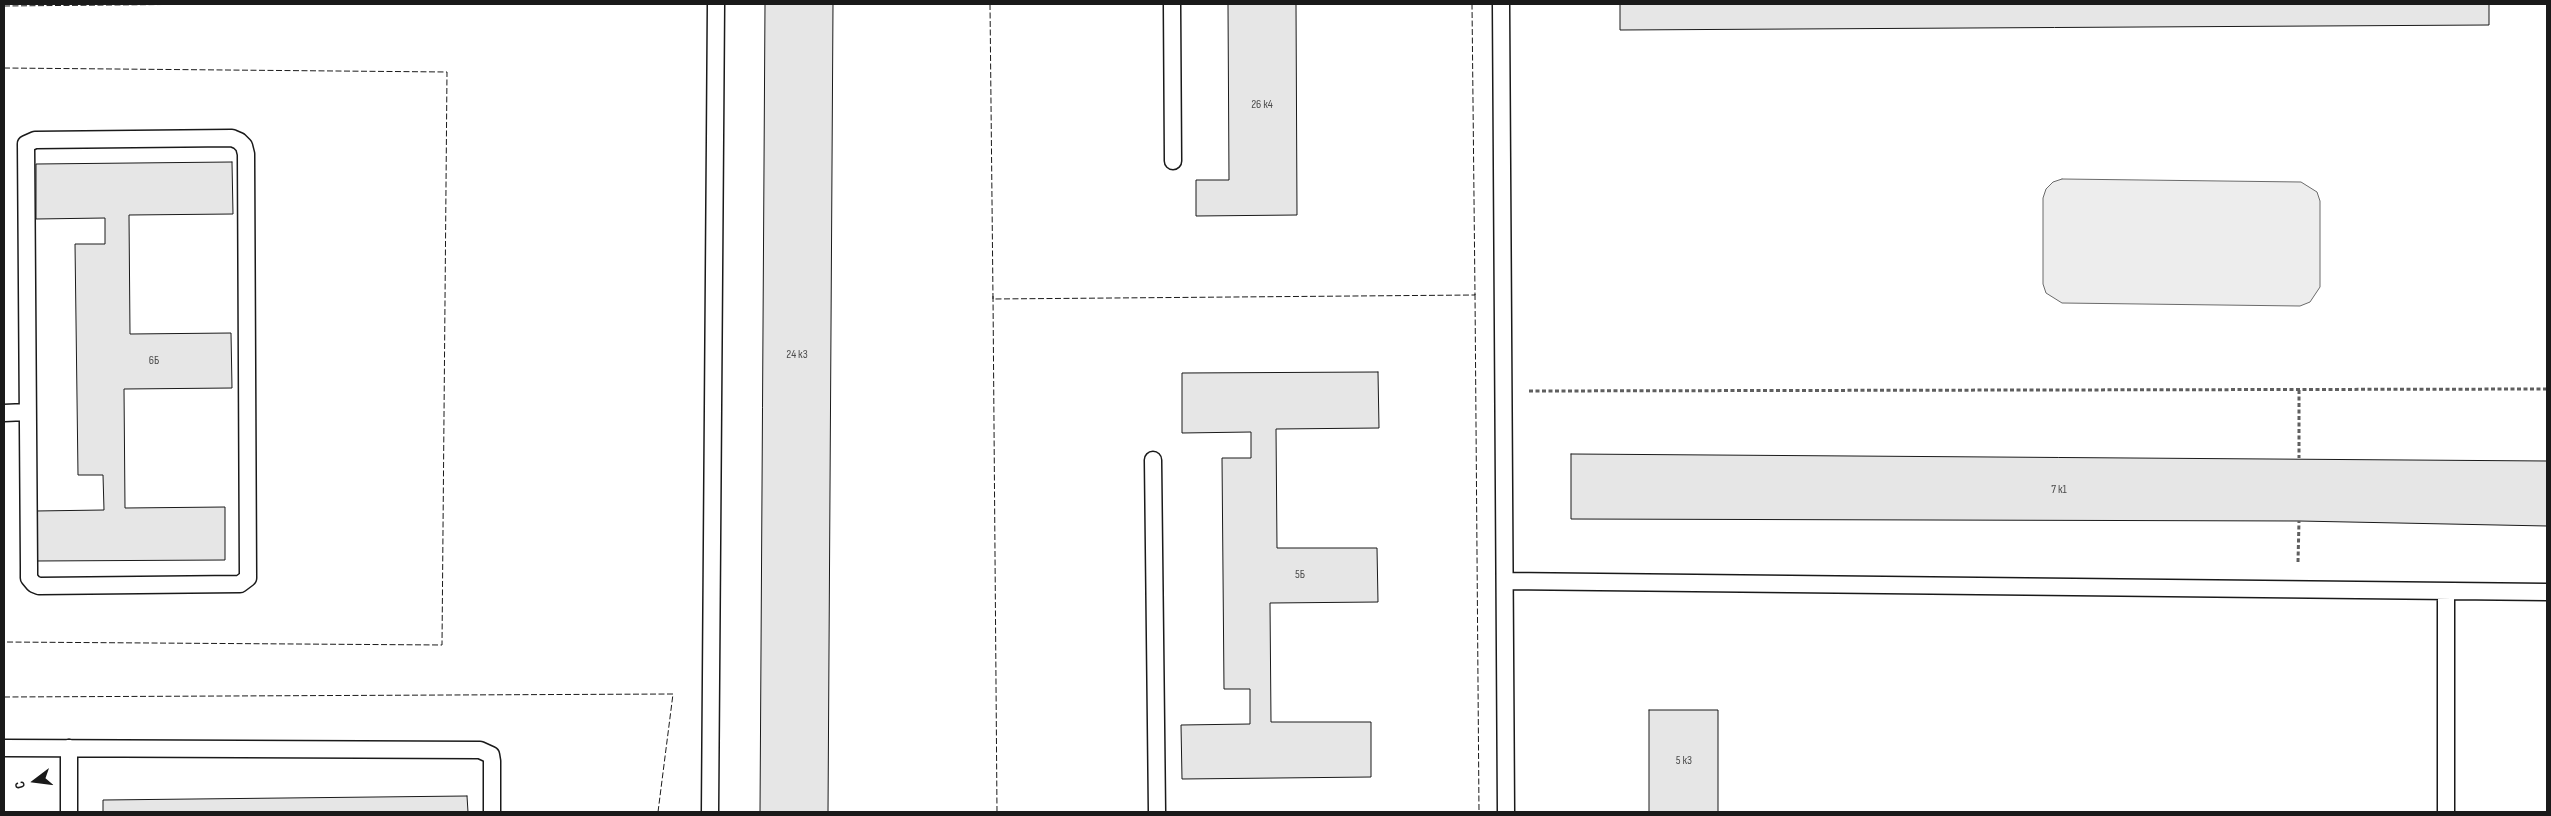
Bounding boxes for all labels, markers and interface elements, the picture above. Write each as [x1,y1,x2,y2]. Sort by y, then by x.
house number: 26 к4 [1251,98,1273,112]
house number: 24 к3 [786,348,808,362]
house number: 6Б [149,354,159,368]
house number: 7 к1 [2051,483,2067,497]
house number: 5Б [1295,568,1305,582]
house number: 5 к3 [1676,754,1692,768]
north arrow [10,756,60,806]
text: С [11,779,29,791]

